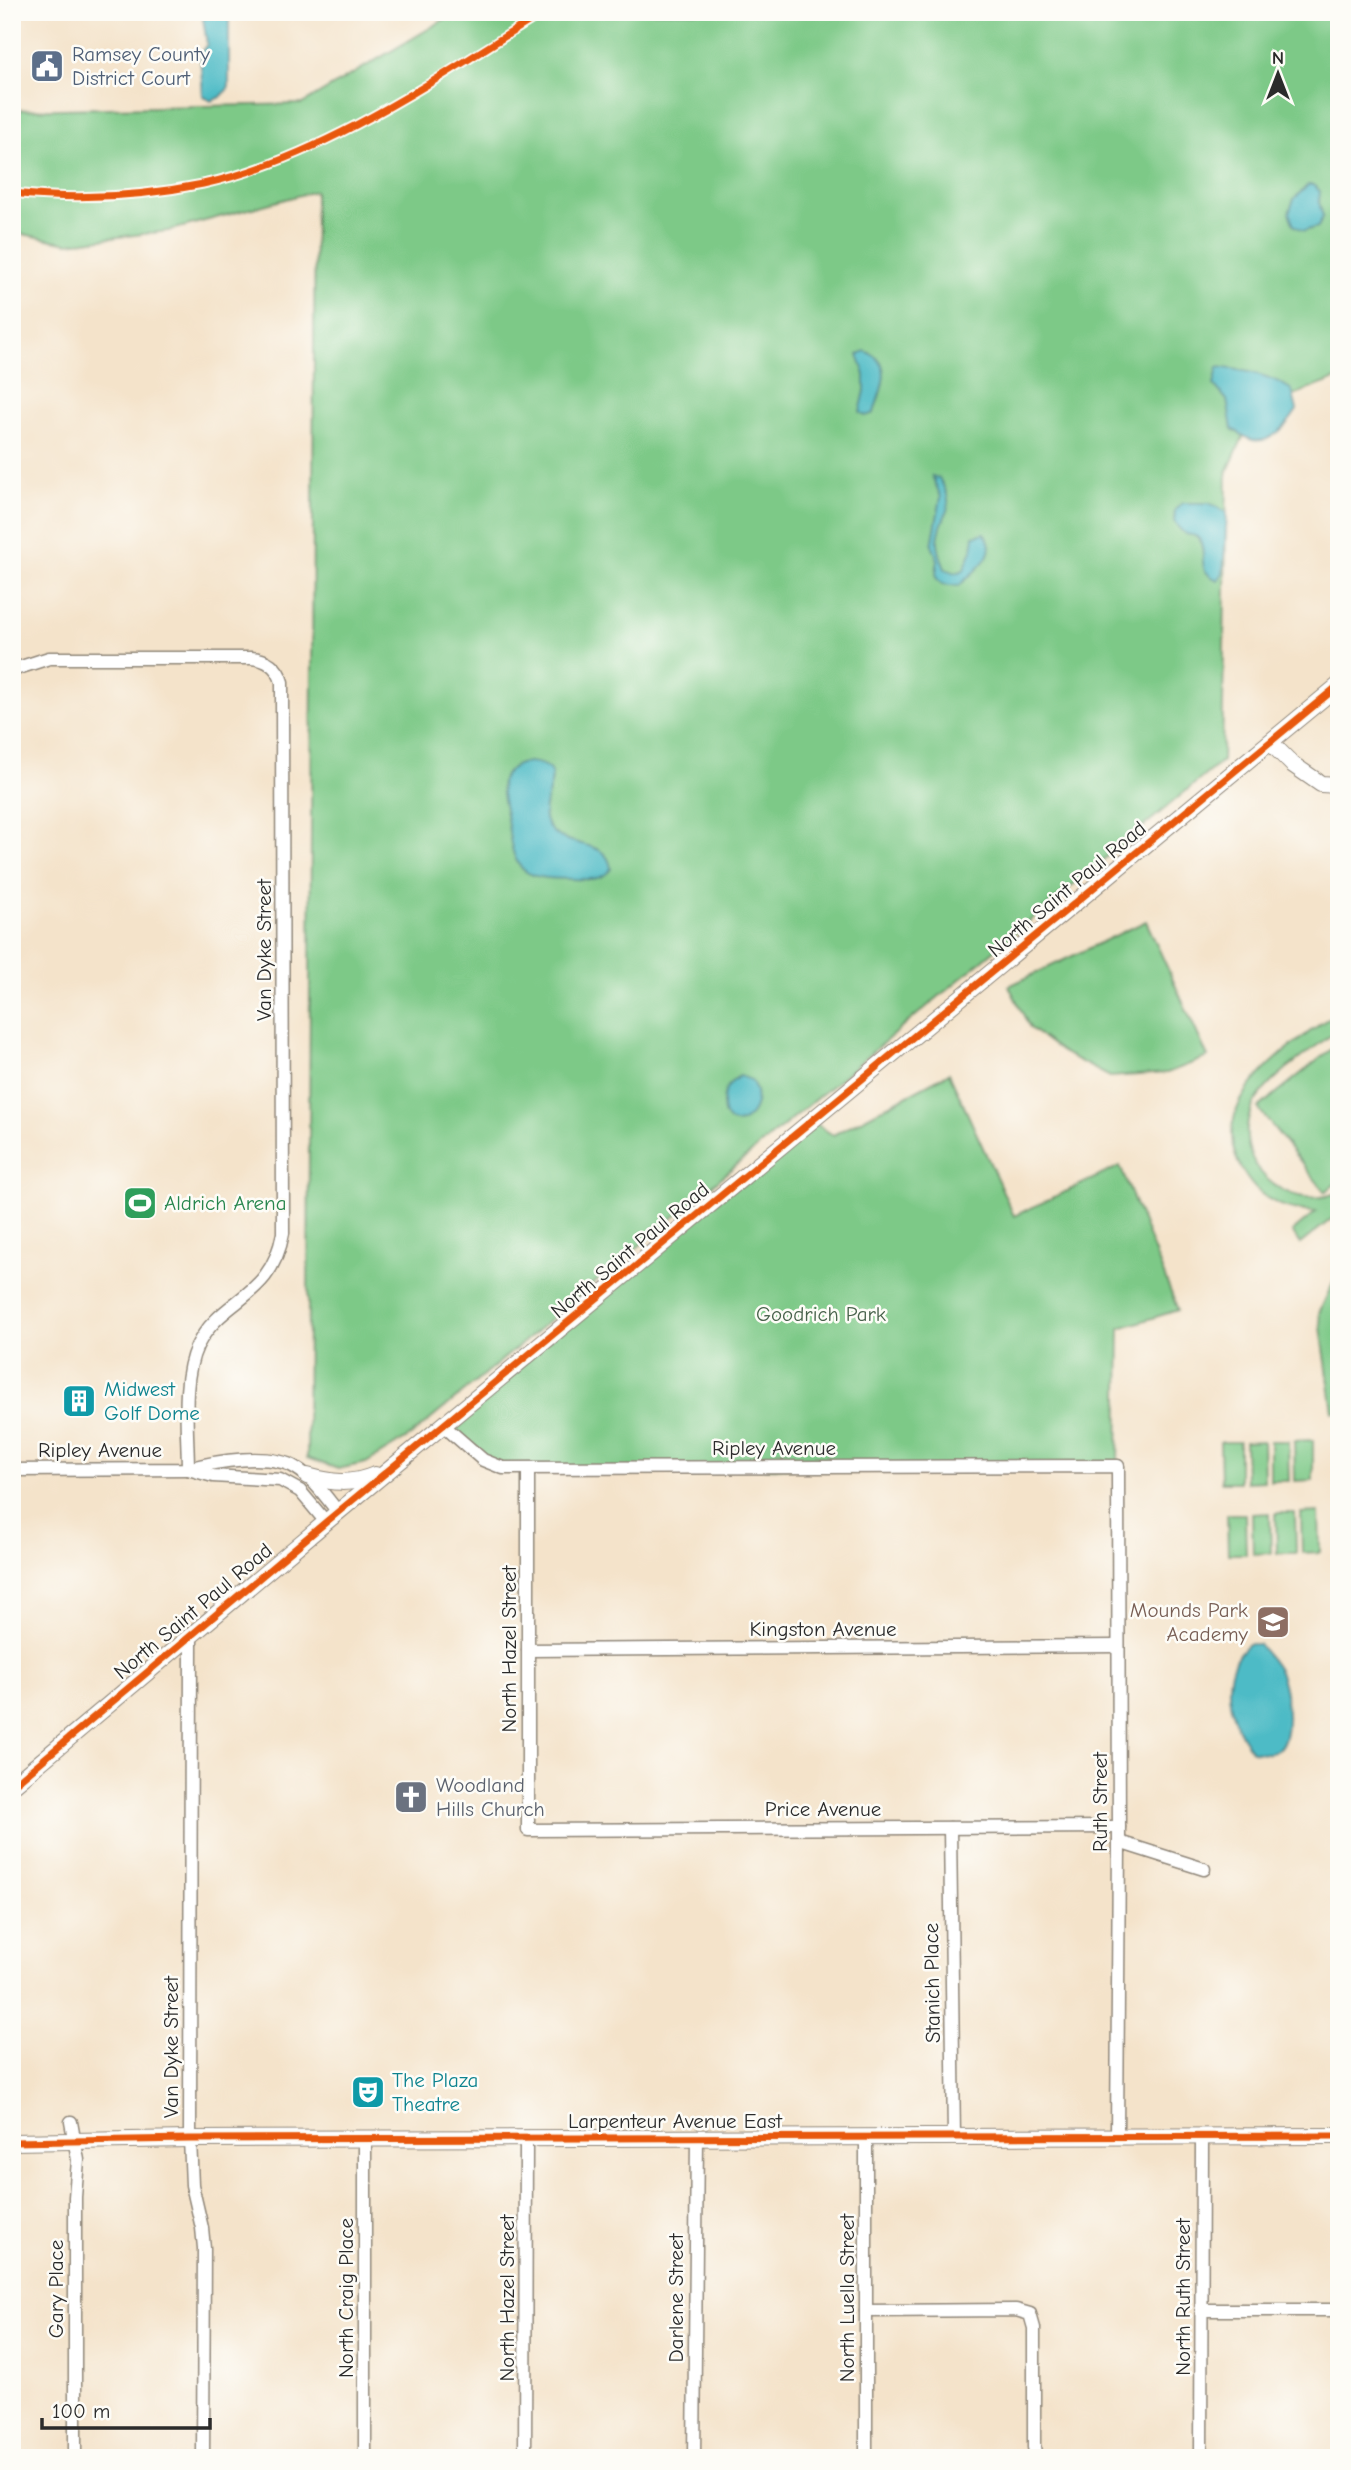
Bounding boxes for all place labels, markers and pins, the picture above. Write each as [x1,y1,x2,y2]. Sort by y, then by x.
place label: Ramsey County District Court [72,42,210,90]
public building icon: Ramsey County District Court [28,47,66,85]
sports icon: Aldrich Arena [121,1184,159,1222]
place label: Aldrich Arena [164,1191,287,1215]
place label: Midwest Golf Dome [104,1377,200,1425]
building icon: Midwest Golf Dome [60,1382,98,1420]
place label: Mounds Park Academy [1130,1598,1249,1646]
school or university icon: Mounds Park Academy [1254,1603,1292,1641]
place label: Woodland Hills Church [436,1773,545,1821]
church icon: Woodland Hills Church [392,1778,430,1816]
place label: The Plaza Theatre [392,2068,478,2116]
theatre icon: The Plaza Theatre [349,2073,387,2111]

